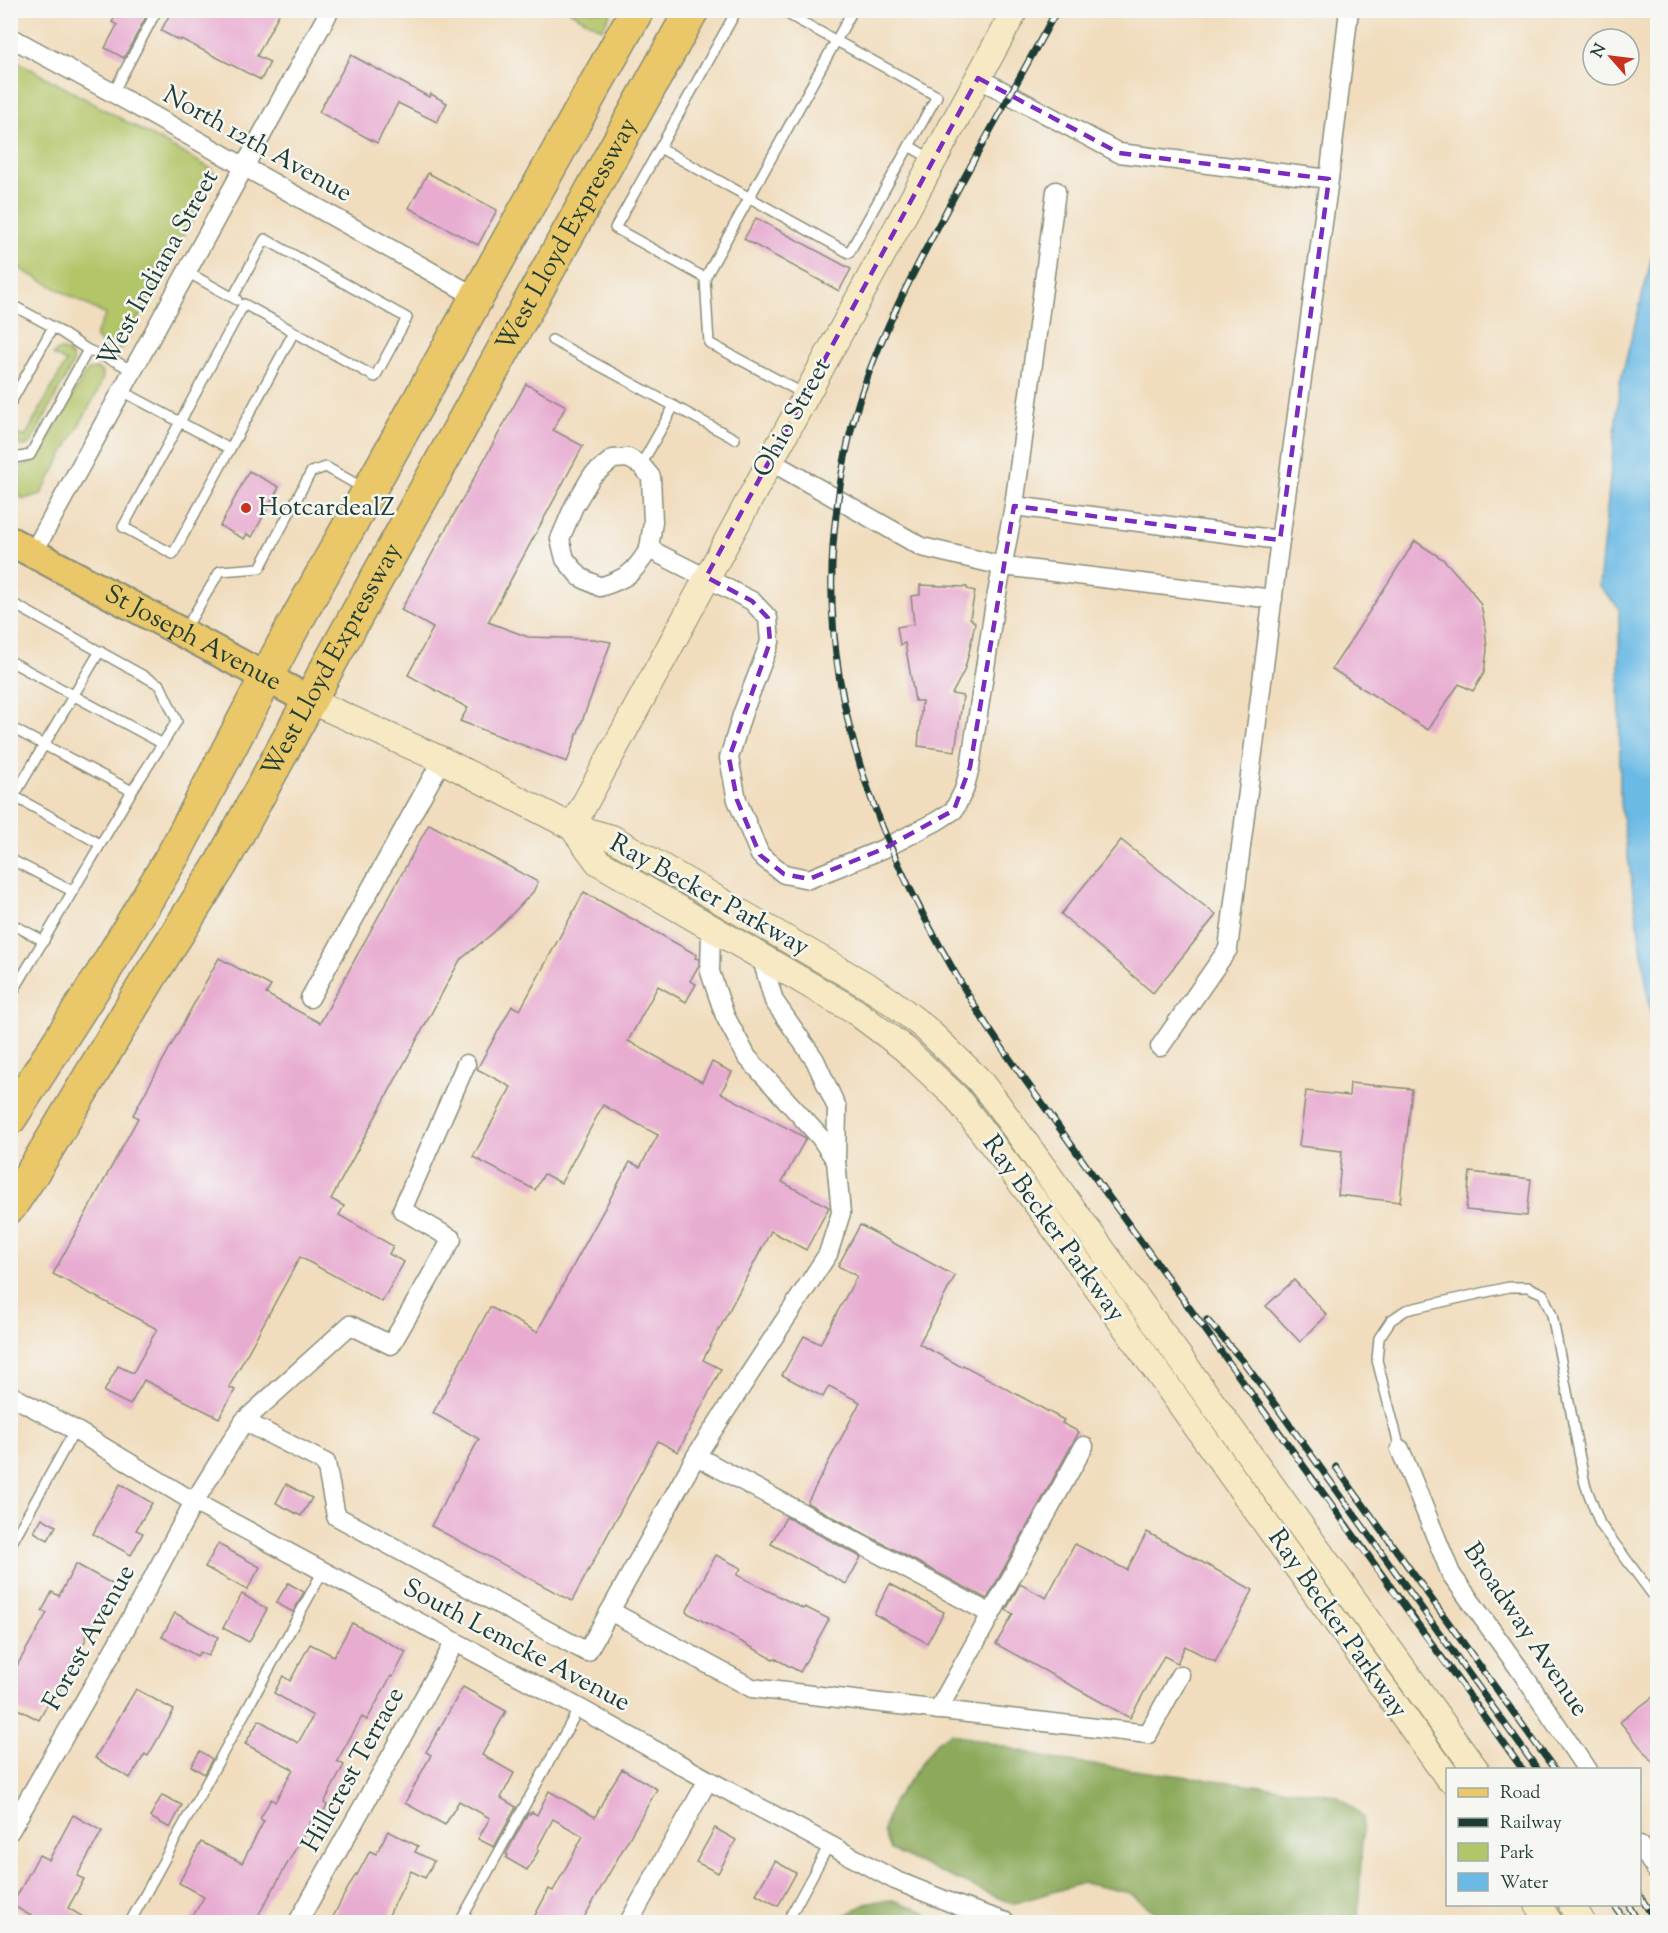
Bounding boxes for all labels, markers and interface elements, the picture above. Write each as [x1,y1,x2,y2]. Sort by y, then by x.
north arrow [1581,27,1641,87]
text: N [1587,40,1613,62]
street label: North 12th Avenue [156,78,358,212]
street label: West Lloyd Expressway [487,111,647,359]
street label: West Indiana Street [89,163,229,375]
street label: Ohio Street [745,351,841,485]
place label: HotcardealZ [258,490,395,527]
marker: HotcardealZ [239,501,253,515]
street label: West Lloyd Expressway [253,536,411,784]
street label: St Joseph Avenue [98,576,288,701]
street label: Ray Becker Parkway [602,826,816,966]
street label: Ray Becker Parkway [972,1128,1134,1330]
street label: Ray Becker Parkway [1258,1522,1416,1726]
street label: Broadway Avenue [1453,1536,1597,1724]
street label: Forest Avenue [35,1558,145,1718]
street label: South Lemcke Avenue [396,1570,636,1722]
street label: Hillcrest Terrace [293,1681,415,1859]
legend [1446,1768,1641,1906]
text: Road [1500,1781,1540,1807]
text: Railway [1500,1811,1562,1837]
text: Park [1500,1841,1535,1867]
text: Water [1500,1871,1549,1897]

